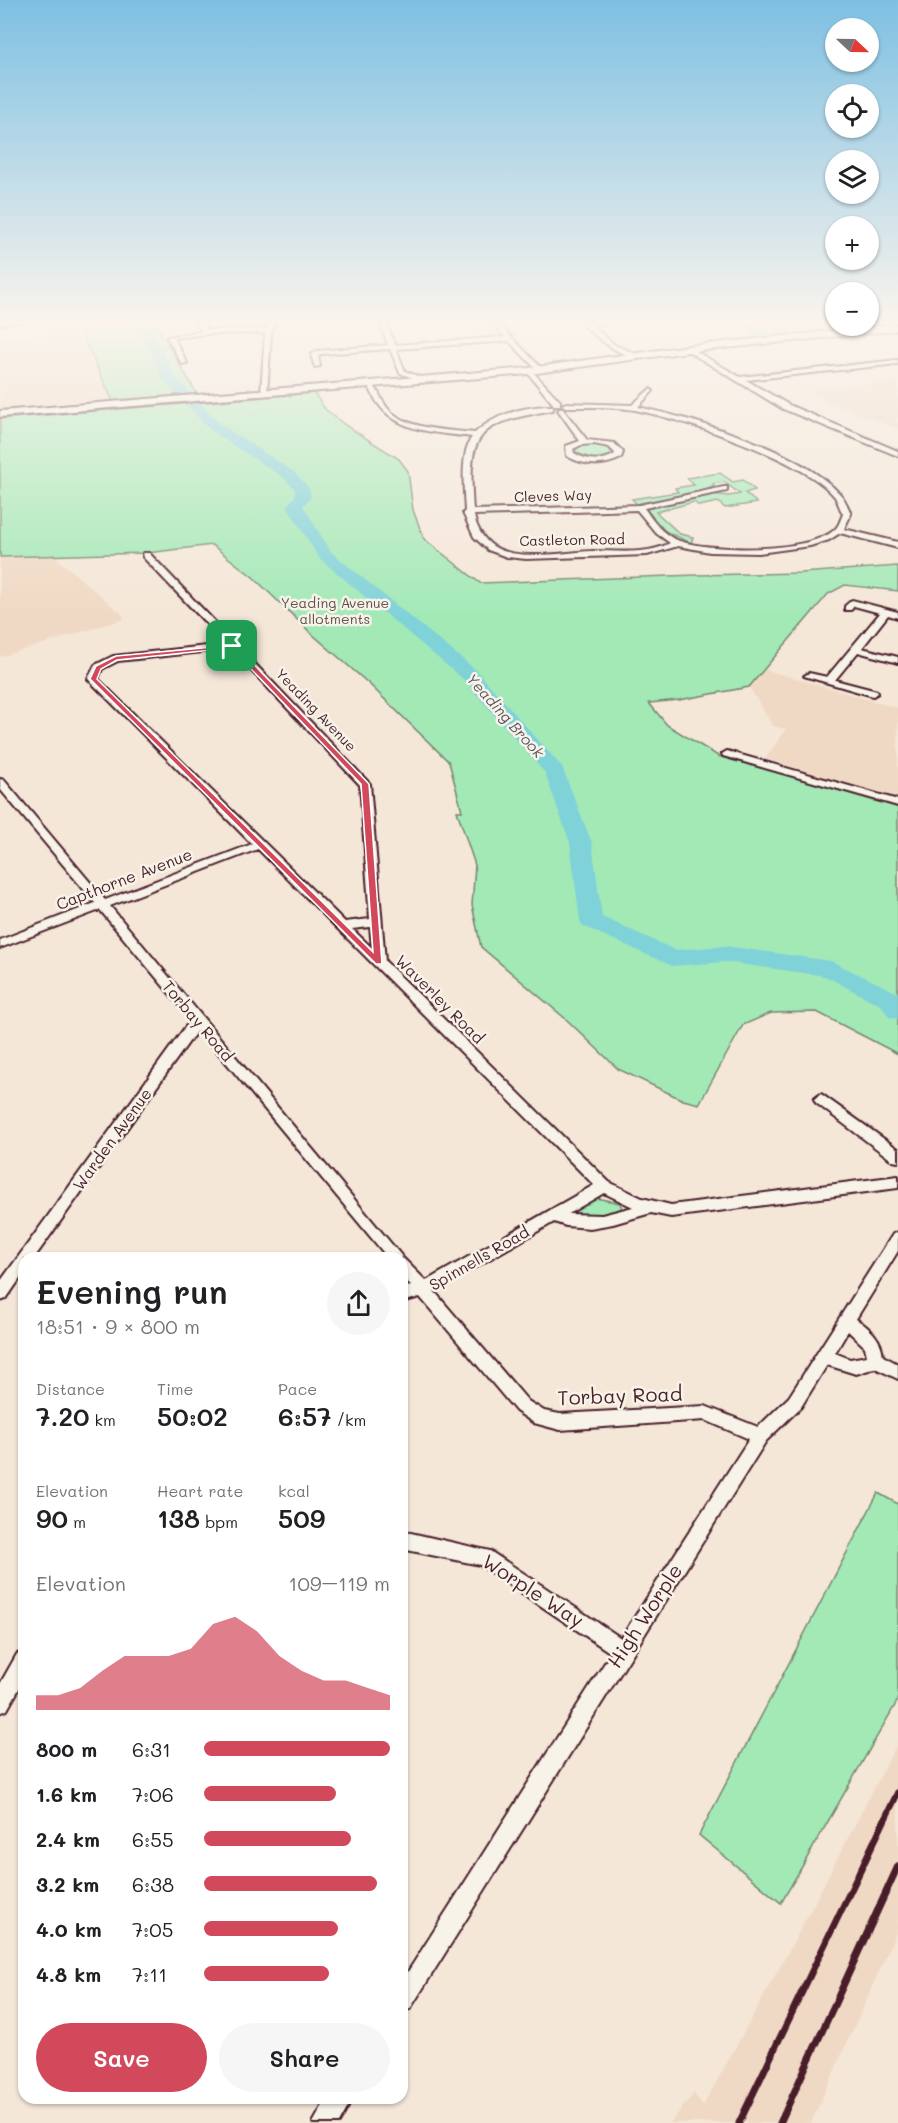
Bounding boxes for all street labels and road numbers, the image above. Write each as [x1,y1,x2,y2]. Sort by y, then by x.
street label: Cleves Way [514,485,592,506]
street label: Castleton Road [519,529,625,550]
street label: Yeading Avenue [272,664,361,755]
street label: Capthorne Avenue [53,843,195,914]
street label: Waverley Road [391,950,489,1048]
street label: Torbay Road [158,976,239,1066]
street label: Warden Avenue [67,1083,156,1194]
street label: Spinnells Road [425,1220,533,1295]
street label: Torbay Road [557,1380,683,1410]
street label: Worple Way [478,1548,589,1633]
street label: High Worple [601,1559,687,1672]

